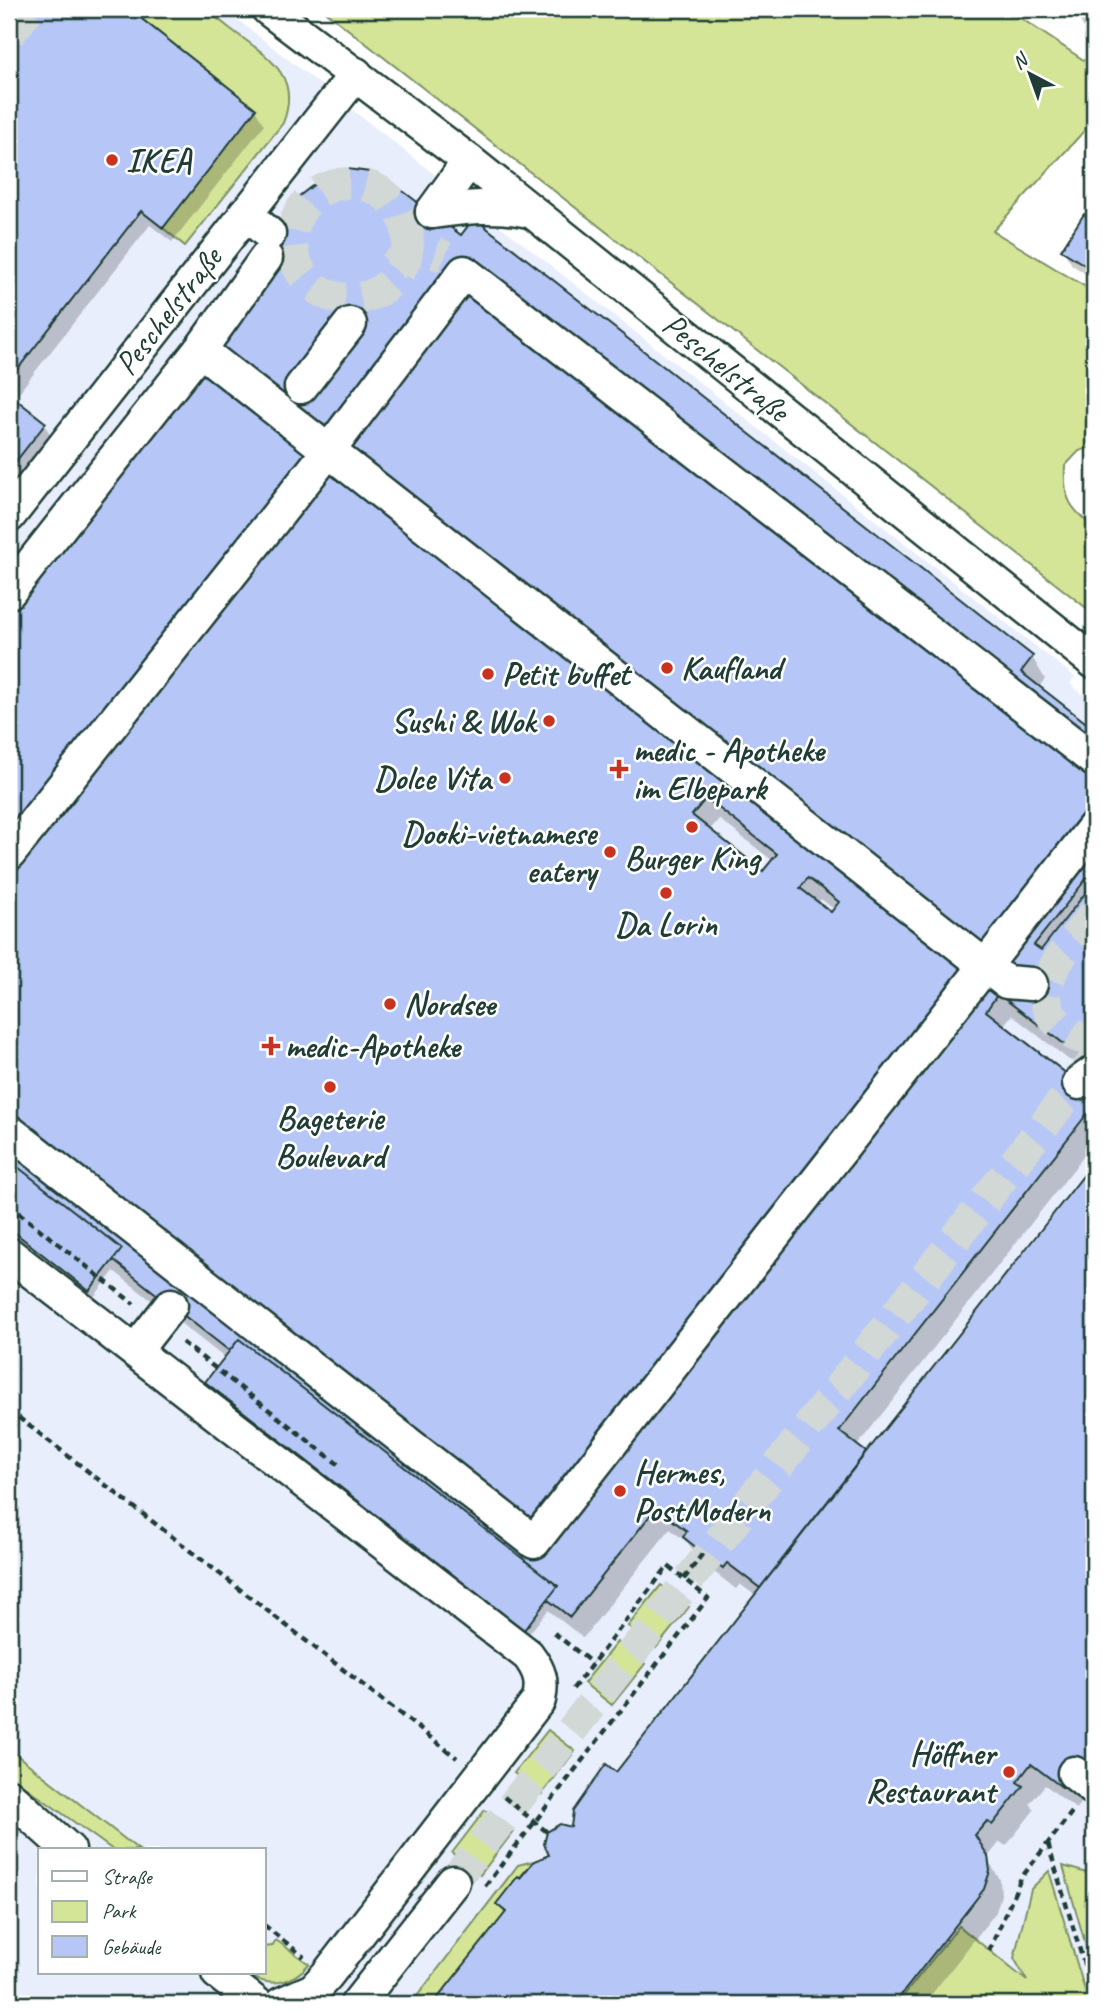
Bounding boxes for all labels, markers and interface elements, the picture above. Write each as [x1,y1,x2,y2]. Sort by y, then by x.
north arrow [995,38,1064,108]
text: N [1007,47,1034,75]
place label: IKEA [126,139,193,181]
marker: IKEA [104,152,120,168]
street label: Peschelstraße [105,237,232,383]
street label: Peschelstraße [654,303,800,432]
place label: Kaufland [681,647,787,689]
place label: Petit buffet [502,653,632,695]
marker: Kaufland [659,660,675,676]
marker: Petit buffet [480,666,496,682]
place label: Sushi & Wok [391,700,538,742]
marker: Sushi & Wok [541,713,557,729]
place label: medic - Apotheke im Elbepark [633,729,827,809]
place label: Dolce Vita [374,757,493,799]
marker: medic - Apotheke im Elbepark [611,761,627,777]
marker: Dolce Vita [497,770,513,786]
place label: Dooki-vietnamese eatery [402,812,600,892]
marker: Burger King [684,819,700,835]
place label: Burger King [625,837,762,879]
marker: Dooki-vietnamese eatery [602,844,618,860]
marker: Da Lorin [658,885,674,901]
place label: Da Lorin [615,903,718,945]
place label: Nordsee [404,983,498,1025]
marker: Nordsee [382,996,398,1012]
place label: medic-Apotheke [285,1025,463,1067]
marker: medic-Apotheke [263,1038,279,1054]
marker: Bageterie Boulevard [322,1079,338,1095]
place label: Bageterie Boulevard [275,1097,390,1177]
place label: Hermes, PostModern [634,1451,771,1531]
marker: Hermes, PostModern [612,1483,628,1499]
place label: Höffner Restaurant [865,1732,999,1812]
marker: Höffner Restaurant [1001,1764,1017,1780]
legend [38,1848,266,1974]
text: Straße [102,1864,154,1890]
text: Park [102,1898,137,1924]
text: Gebäude [102,1934,161,1960]

